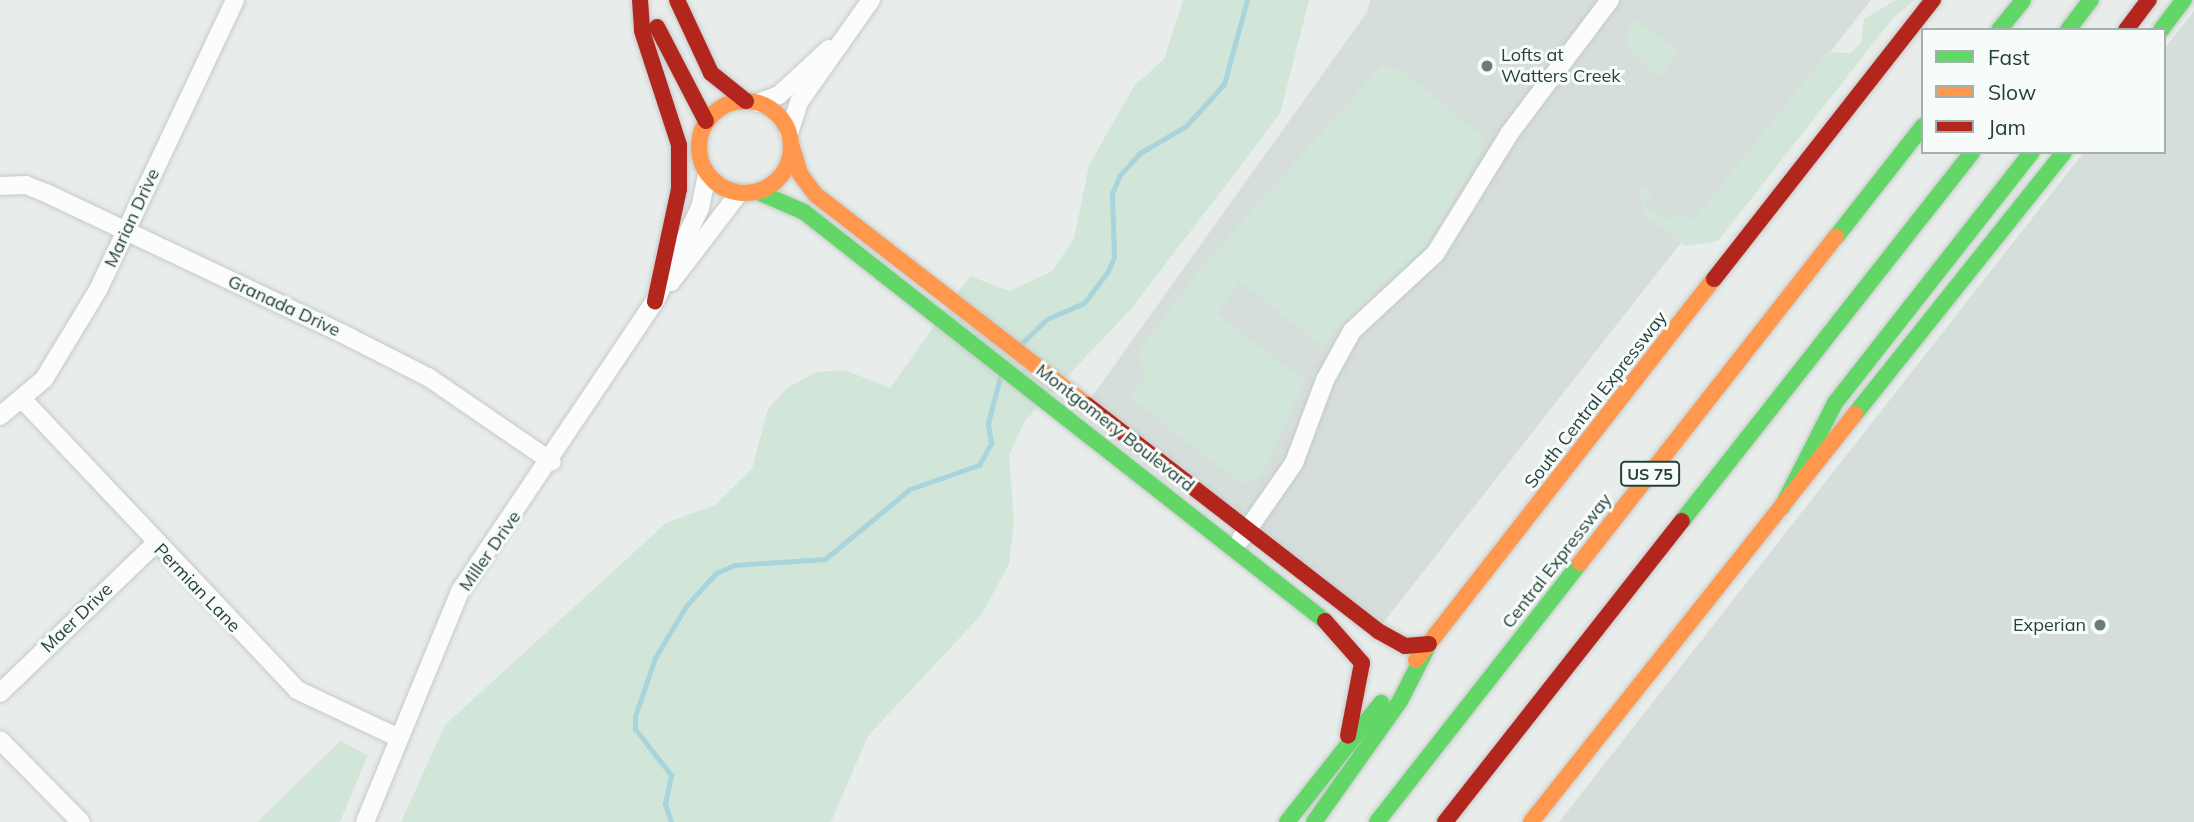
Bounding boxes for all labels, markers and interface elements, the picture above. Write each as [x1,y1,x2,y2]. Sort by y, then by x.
legend [1921,28,2166,154]
text: Fast [1988,44,2030,70]
place label: Lofts at Watters Creek [1501,45,1621,88]
marker: Lofts at Watters Creek [1479,58,1495,74]
text: Slow [1988,79,2036,105]
text: Jam [1988,114,2026,140]
street label: Marian Drive [100,165,164,271]
street label: Granada Drive [224,271,344,341]
street label: South Central Expressway [1520,307,1672,493]
street label: Montgomery Boulevard [1032,360,1198,496]
road number: US 75 [1618,461,1682,486]
street label: Central Expressway [1498,489,1616,633]
street label: Miller Drive [455,507,525,595]
street label: Permian Lane [149,539,245,637]
street label: Maer Drive [37,579,117,657]
place label: Experian [2013,614,2086,636]
marker: Experian [2092,617,2108,633]

